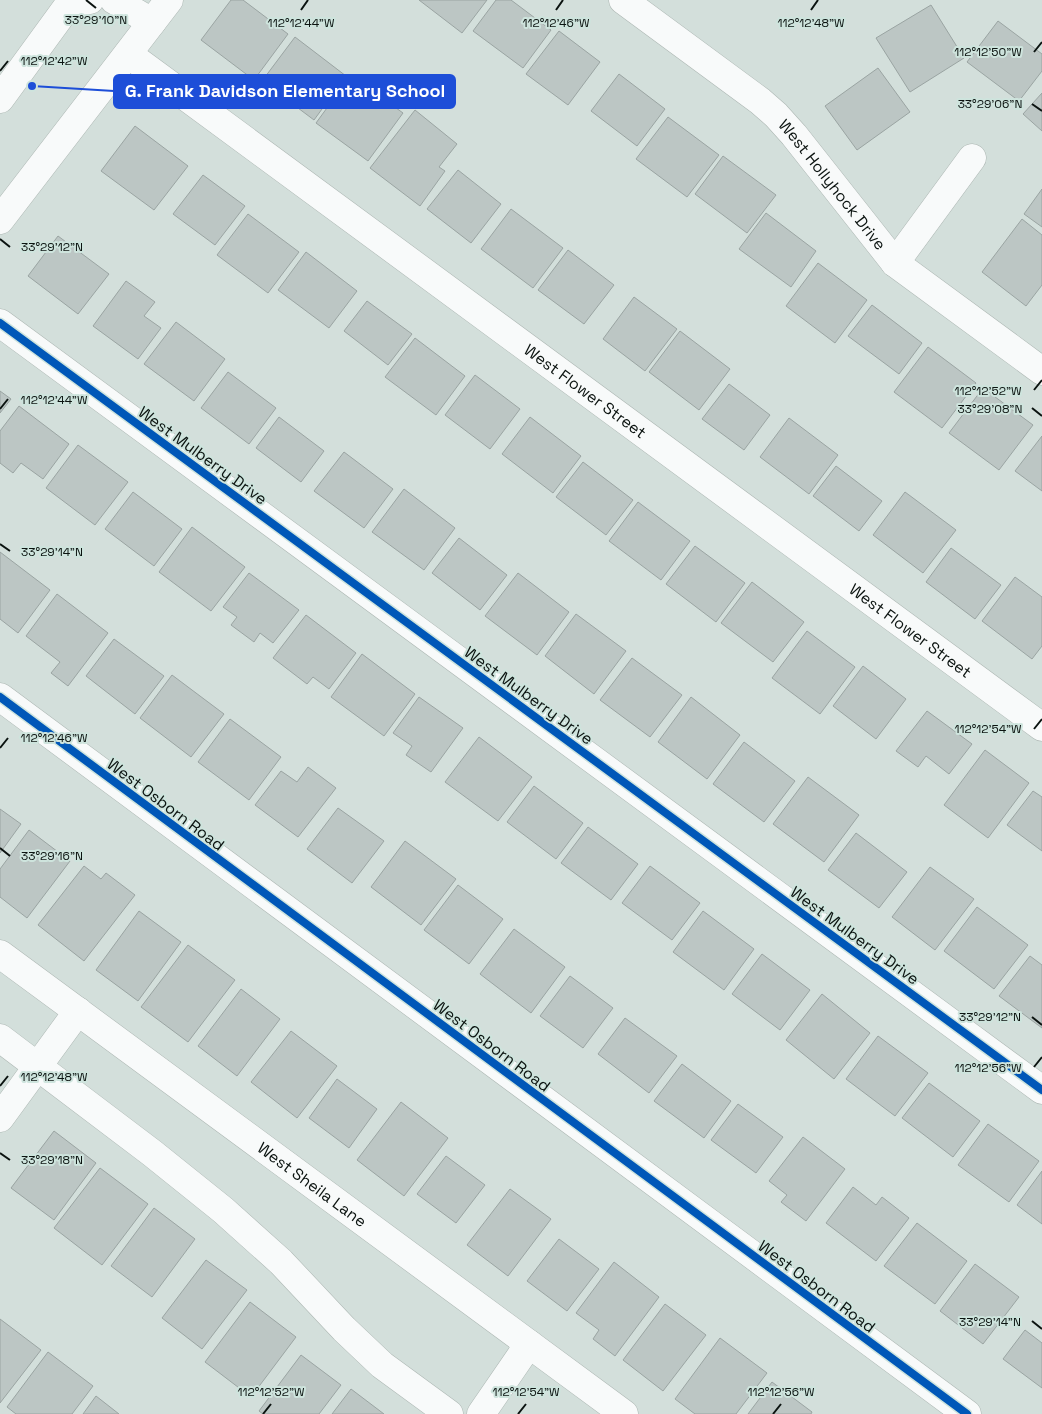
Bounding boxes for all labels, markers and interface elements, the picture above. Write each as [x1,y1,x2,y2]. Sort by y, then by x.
text: 33°29'10"N [65,12,127,28]
text: 112°12'44"W [268,15,335,31]
text: 112°12'46"W [522,15,590,31]
text: 112°12'48"W [777,15,845,31]
text: 112°12'50"W [954,44,1022,60]
text: 112°12'42"W [21,53,88,69]
callout: G. Frank Davidson Elementary School [114,75,455,108]
text: G. Frank Davidson Elementary School [125,79,445,102]
text: 33°29'06"N [958,96,1022,112]
street label: West Hollyhock Drive [774,115,891,254]
text: 33°29'12"N [21,239,83,255]
street label: West Flower Street [520,339,650,443]
text: 112°12'52"W [954,383,1022,399]
text: 112°12'44"W [21,392,88,408]
street label: West Mulberry Drive [134,401,271,509]
text: 33°29'08"N [958,401,1022,417]
text: 33°29'14"N [21,544,83,560]
street label: West Flower Street [845,579,976,683]
street label: West Mulberry Drive [460,641,597,749]
text: 112°12'54"W [955,721,1022,737]
text: 112°12'46"W [20,730,88,746]
street label: West Osborn Road [103,753,229,855]
text: 33°29'16"N [21,848,83,864]
street label: West Mulberry Drive [786,881,923,989]
street label: West Osborn Road [429,994,555,1096]
text: 33°29'12"N [959,1009,1021,1025]
text: 112°12'56"W [954,1060,1022,1076]
text: 112°12'48"W [20,1069,88,1085]
street label: West Sheila Lane [253,1137,371,1232]
text: 33°29'18"N [21,1152,83,1168]
street label: West Osborn Road [754,1235,880,1337]
text: 33°29'14"N [959,1314,1021,1330]
text: 112°12'52"W [237,1384,305,1400]
text: 112°12'54"W [493,1384,560,1400]
text: 112°12'56"W [747,1384,815,1400]

